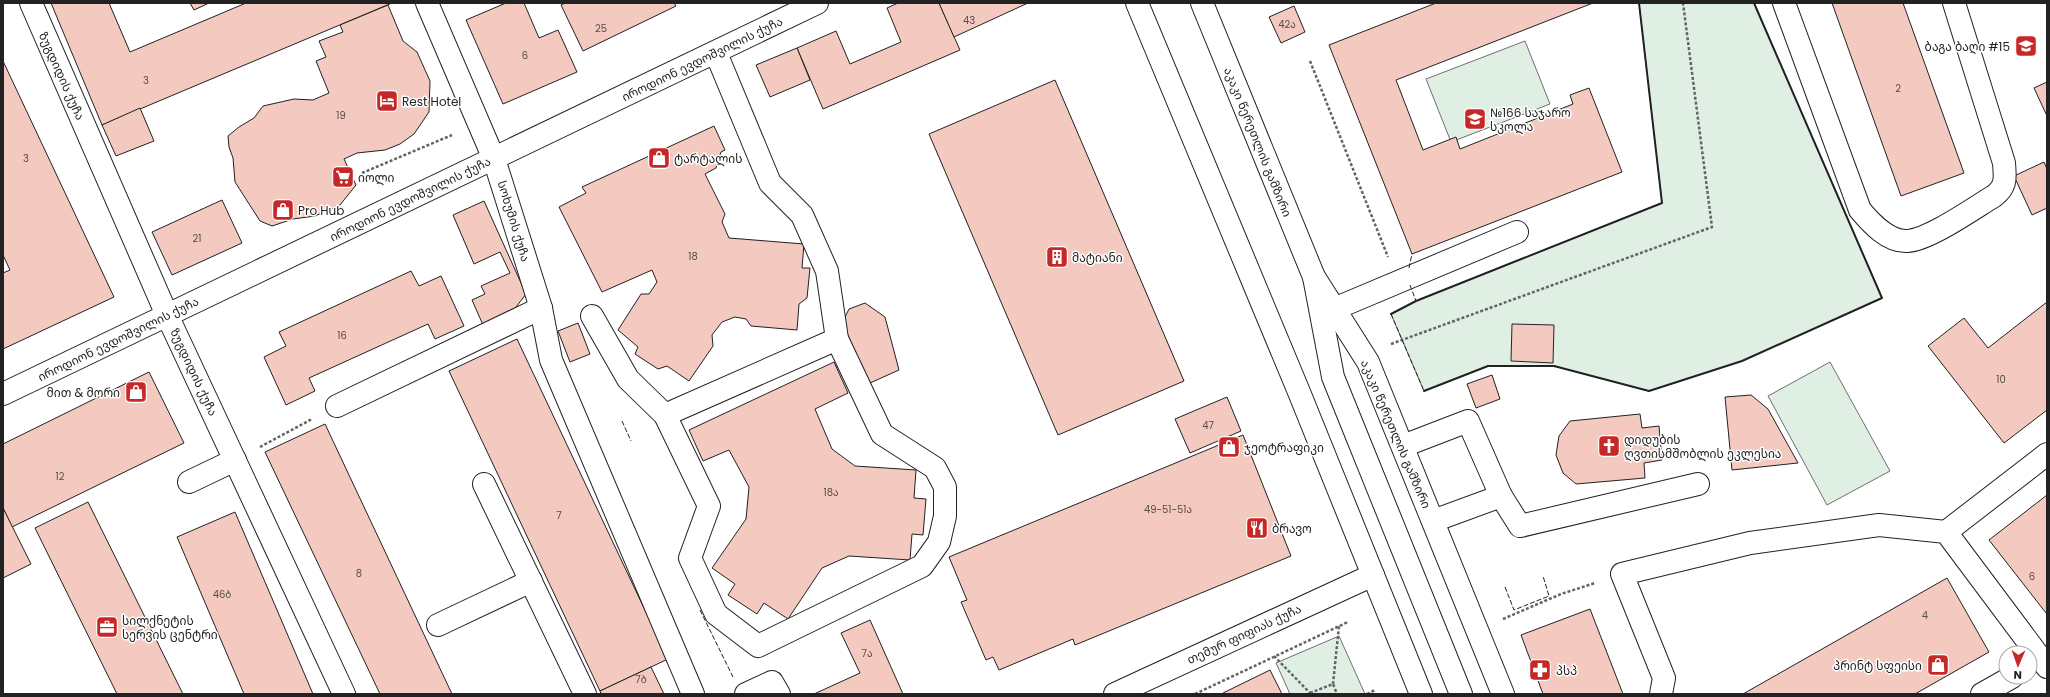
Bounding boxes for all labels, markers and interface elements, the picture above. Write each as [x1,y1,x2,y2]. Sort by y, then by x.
street label: იროდიონ ევდოშვილის ქუჩა [619,13,785,105]
house number: 43 [963,13,975,28]
house number: 42ა [1278,17,1296,32]
house number: 25 [595,21,607,36]
street label: ზუგდიდის ქუჩა [35,29,89,123]
school or university icon: ბაგა ბაღი #15 [2013,33,2039,59]
place label: ბაგა ბაღი #15 [1925,38,2010,55]
house number: 6 [522,48,528,63]
street label: აკაკი წერეთლის გამზირი [1220,65,1296,219]
house number: 3 [143,73,149,88]
house number: 2 [1895,81,1901,96]
hotel icon: Rest Hotel [374,88,400,114]
place label: Rest Hotel [402,93,461,110]
place label: №166 საჯარო სკოლა [1490,104,1571,135]
school or university icon: №166 საჯარო სკოლა [1462,106,1488,132]
house number: 19 [336,108,346,123]
shop icon: ტარტალის [646,145,672,171]
place label: ტარტალის [674,150,742,167]
house number: 3 [23,151,29,166]
street label: იროდიონ ევდოშვილის ქუჩა [327,153,493,245]
supermarket icon: იოლი [330,164,356,190]
place label: იოლი [358,169,395,186]
street label: სოხუმის ქუჩა [494,178,534,264]
shop icon: Pro Hub [270,197,296,223]
place label: Pro Hub [298,202,344,219]
house number: 21 [193,231,201,246]
building icon: მატიანი [1044,244,1070,270]
house number: 18 [688,249,698,264]
place label: მატიანი [1072,249,1123,266]
street label: იროდიონ ევდოშვილის ქუჩა [35,293,201,385]
street label: ზუგდიდის ქუჩა [166,325,222,419]
house number: 16 [337,328,347,343]
street label: აკაკი წერეთლის გამზირი [1357,357,1435,511]
house number: 10 [1996,372,2006,387]
shop icon: მით & მორი [123,379,149,405]
place label: მით & მორი [47,384,120,401]
house number: 47 [1202,418,1214,433]
place label: დიდუბის ღვთისმშობლის ეკლესია [1624,431,1781,462]
church icon: დიდუბის ღვთისმშობლის ეკლესია [1596,433,1622,459]
shop icon: ჯეოტრაფიკი [1216,434,1242,460]
place label: ჯეოტრაფიკი [1244,439,1324,456]
house number: 12 [56,469,65,484]
house number: 18ა [824,485,839,500]
house number: 49-51-51ა [1144,502,1192,517]
house number: 7 [556,508,562,523]
restaurant icon: ბრავო [1244,515,1270,541]
place label: ბრავო [1272,520,1312,537]
house number: 8 [356,566,362,581]
house number: 6 [2029,569,2035,584]
house number: 46ბ [213,587,231,602]
street label: თემურ ფიფიას ქუჩა [1184,600,1304,668]
house number: 4 [1922,608,1928,623]
place label: სილქნეტის სერვის ცენტრი [122,612,218,643]
office icon: სილქნეტის სერვის ცენტრი [94,614,120,640]
north arrow [1998,645,2038,685]
house number: 7ა [862,646,872,661]
shop icon: პრინტ სფეისი [1925,652,1951,678]
pharmacy icon: პსპ [1527,657,1553,683]
place label: პრინტ სფეისი [1833,657,1922,674]
place label: პსპ [1556,662,1577,679]
text: N [2013,667,2022,683]
house number: 7ბ [635,672,647,687]

